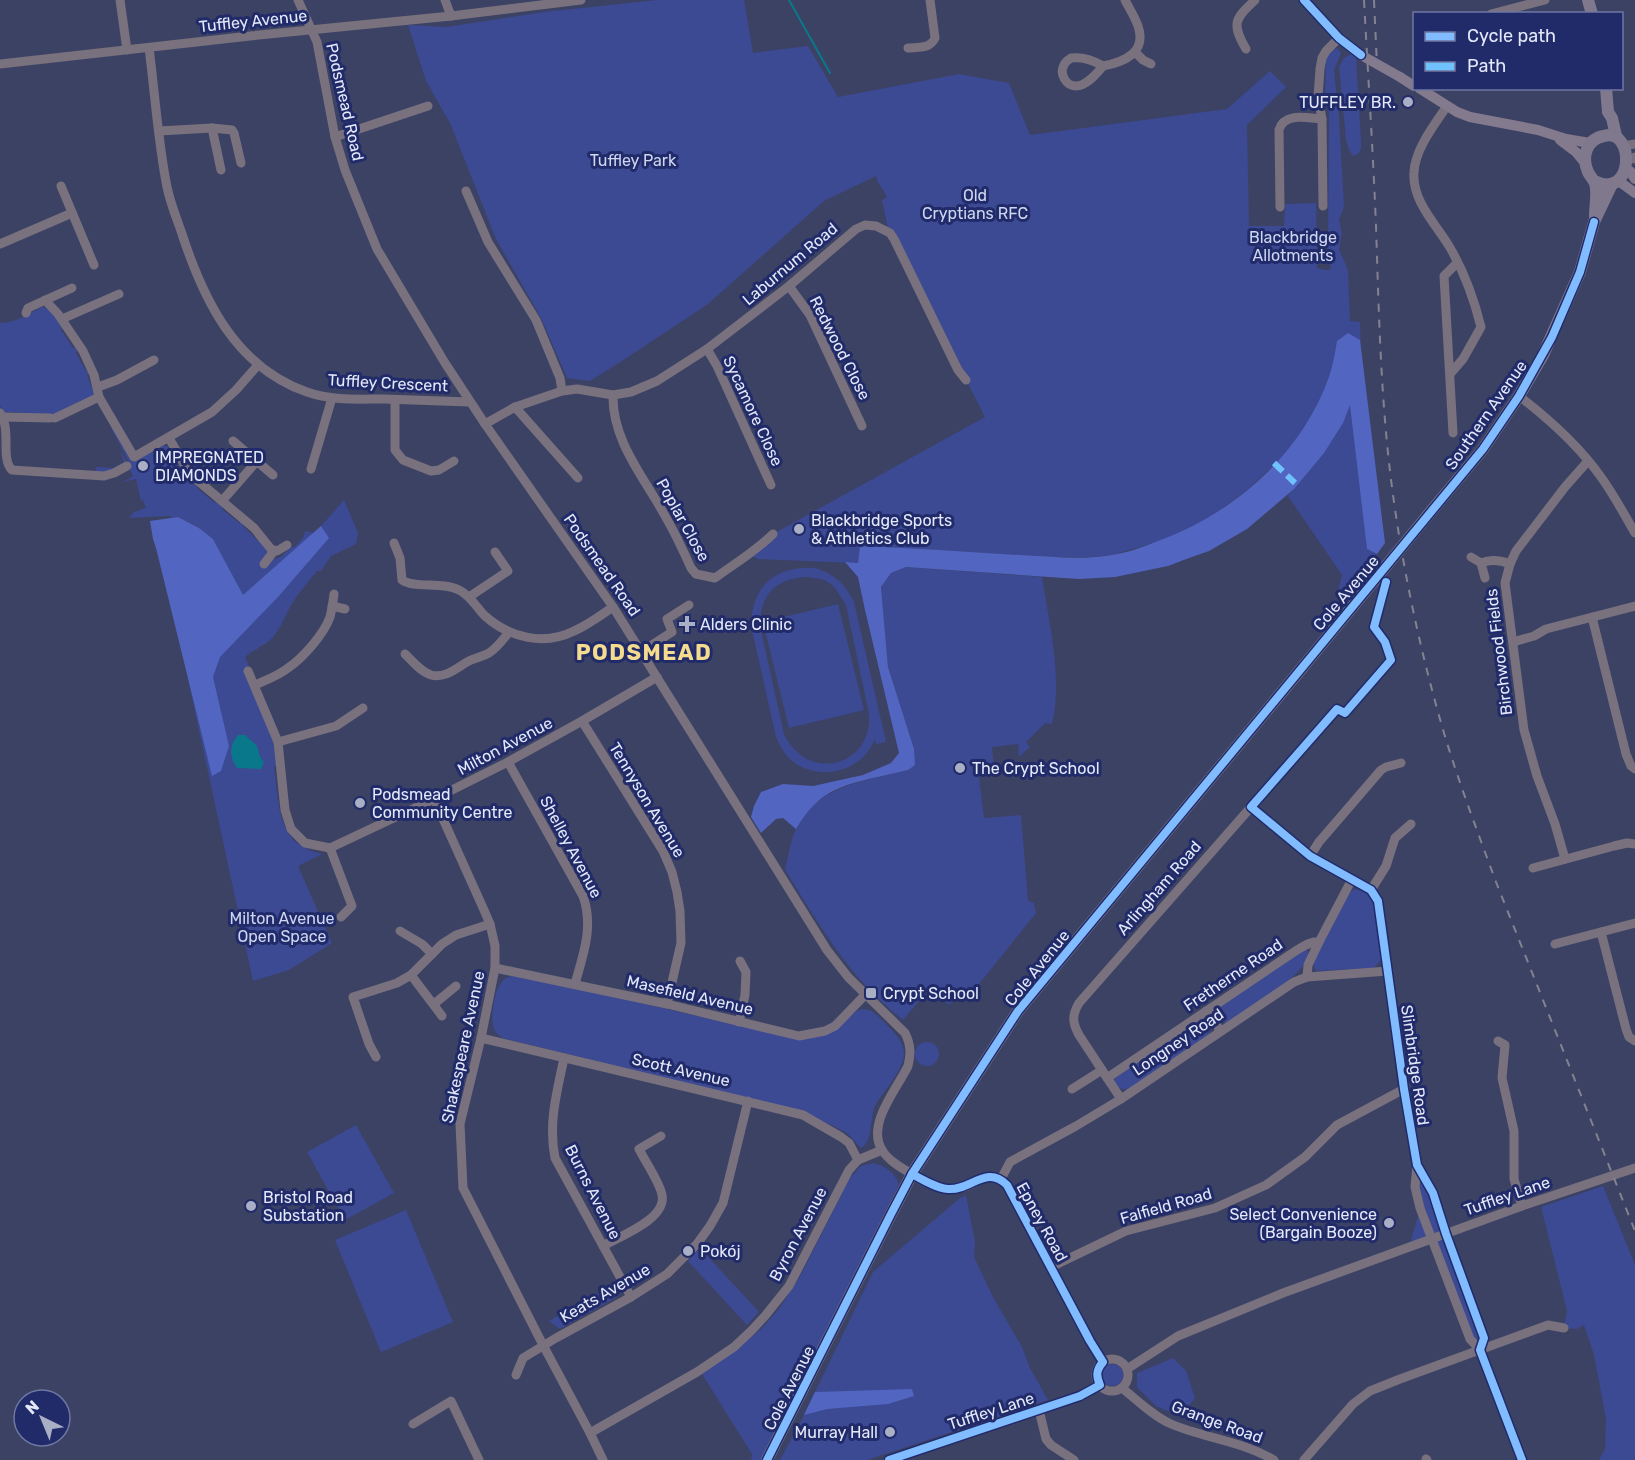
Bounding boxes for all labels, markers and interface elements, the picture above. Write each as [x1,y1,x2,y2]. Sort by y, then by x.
street label: Tuffley Avenue [198,6,308,36]
legend [1413,12,1623,90]
text: Cycle path [1467,25,1556,47]
street label: Podsmead Road [322,41,368,163]
text: Path [1467,55,1506,77]
place label: TUFFLEY BR. [1299,93,1396,112]
marker: TUFFLEY BR. [1401,95,1415,109]
park label: Tuffley Park [590,151,677,170]
park label: Old Cryptians RFC [922,186,1028,223]
street label: Laburnum Road [739,219,841,309]
park label: Blackbridge Allotments [1249,228,1337,265]
street label: Redwood Close [806,293,874,403]
street label: Sycamore Close [719,353,787,469]
street label: Southern Avenue [1441,357,1531,473]
street label: Tuffley Crescent [327,370,449,396]
place label: IMPREGNATED DIAMONDS [155,448,264,485]
marker: IMPREGNATED DIAMONDS [136,459,150,473]
street label: Poplar Close [652,475,714,565]
street label: Podsmead Road [560,510,644,620]
place label: Blackbridge Sports & Athletics Club [811,511,952,548]
marker: Blackbridge Sports & Athletics Club [792,522,806,536]
street label: Cole Avenue [1309,552,1383,634]
street label: Birchwood Fields [1482,588,1516,716]
marker: Alders Clinic [678,615,696,633]
place label: Alders Clinic [700,615,792,634]
district label: PODSMEAD [576,639,712,666]
street label: Milton Avenue [454,713,556,779]
street label: Tennyson Avenue [605,739,689,861]
place label: The Crypt School [972,759,1100,778]
marker: The Crypt School [953,761,967,775]
place label: Podsmead Community Centre [372,785,512,822]
street label: Shelley Avenue [536,793,606,901]
marker: Podsmead Community Centre [353,796,367,810]
street label: Arlingham Road [1113,837,1205,939]
park label: Milton Avenue Open Space [229,909,335,946]
street label: Cole Avenue [1001,926,1073,1010]
street label: Fretherne Road [1180,935,1286,1015]
street label: Shakespeare Avenue [438,969,488,1125]
street label: Masefield Avenue [625,971,755,1019]
place label: Crypt School [883,984,979,1003]
marker: Crypt School [864,986,878,1000]
street label: Slimbridge Road [1397,1004,1433,1126]
street label: Longney Road [1129,1005,1227,1079]
street label: Scott Avenue [630,1050,732,1091]
street label: Burns Avenue [561,1141,625,1243]
street label: Tuffley Lane [1462,1172,1552,1220]
street label: Epney Road [1012,1179,1072,1265]
street label: Byron Avenue [765,1184,831,1284]
street label: Falfield Road [1118,1184,1214,1228]
place label: Bristol Road Substation [263,1188,353,1225]
marker: Bristol Road Substation [244,1199,258,1213]
place label: Select Convenience (Bargain Booze) [1229,1205,1377,1242]
marker: Select Convenience (Bargain Booze) [1382,1216,1396,1230]
place label: Pokój [700,1242,740,1261]
marker: Pokój [681,1244,695,1258]
street label: Keats Avenue [557,1260,653,1326]
street label: Cole Avenue [760,1343,818,1433]
north arrow [12,1388,72,1448]
street label: Tuffley Lane [945,1388,1037,1434]
text: N [21,1397,43,1418]
street label: Grange Road [1169,1397,1265,1447]
place label: Murray Hall [795,1423,878,1442]
marker: Murray Hall [883,1425,897,1439]

